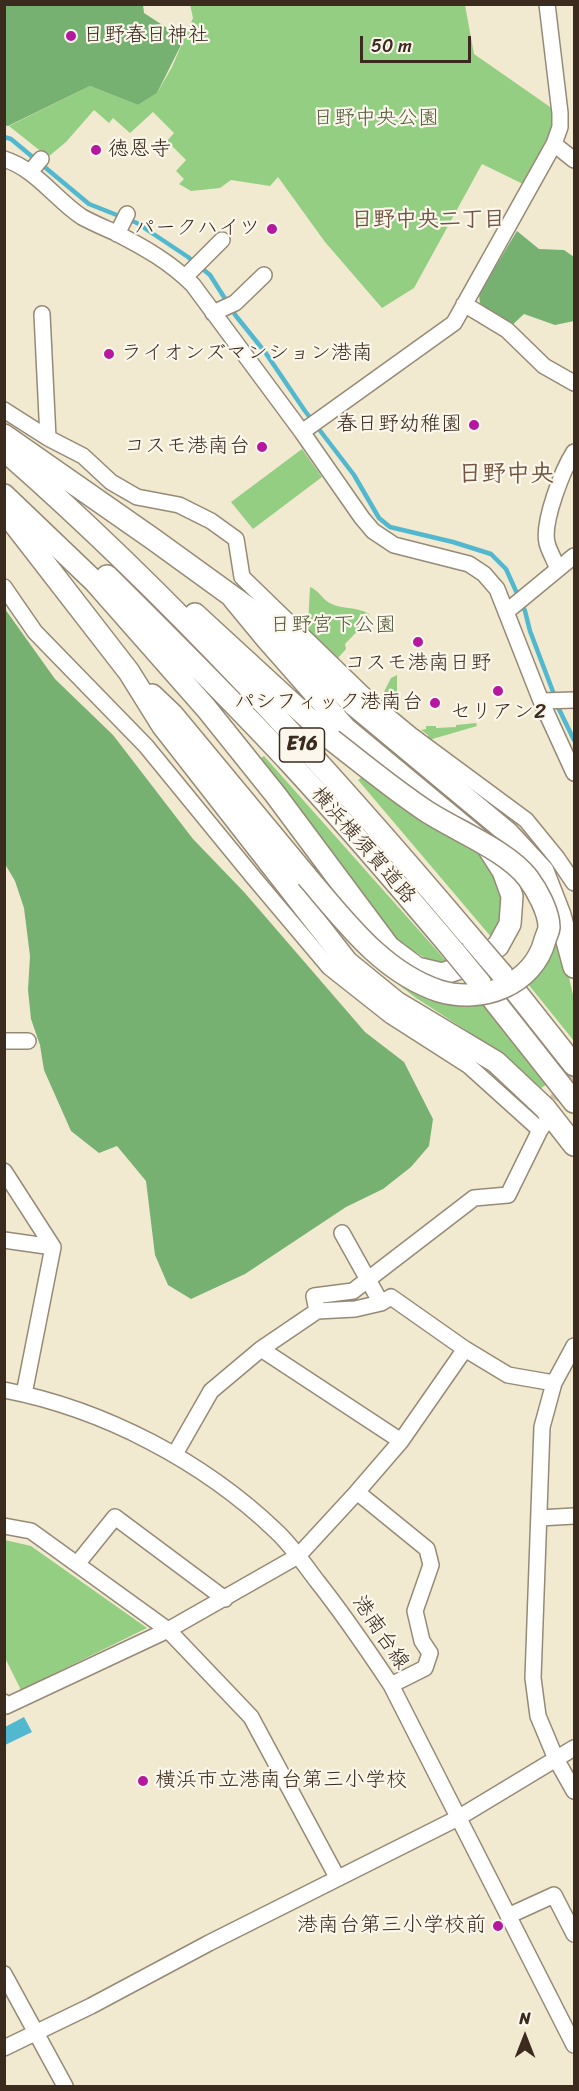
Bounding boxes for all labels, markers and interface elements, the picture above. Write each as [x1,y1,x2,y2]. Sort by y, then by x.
place label: 日野春日神社 [83,23,209,49]
scale bar [363,24,474,62]
marker: 日野春日神社 [64,29,78,43]
text: 50 m [371,30,412,62]
park label: 日野中央公園 [313,106,439,132]
place label: 徳恩寺 [108,137,171,163]
marker: 徳恩寺 [89,143,103,157]
district label: 日野中央二丁目 [351,207,505,233]
place label: パークハイツ [134,216,260,242]
marker: パークハイツ [265,222,279,236]
place label: ライオンズマンション港南 [121,341,373,367]
marker: ライオンズマンション港南 [102,347,116,361]
place label: 春日野幼稚園 [336,412,462,438]
marker: 春日野幼稚園 [467,418,481,432]
place label: コスモ港南台 [124,434,250,460]
marker: コスモ港南台 [255,440,269,454]
district label: 日野中央 [458,461,554,489]
park label: 日野宮下公園 [270,613,396,639]
marker: コスモ港南日野 [411,635,425,649]
place label: コスモ港南日野 [345,651,491,677]
marker: セリアン2 [491,684,505,698]
place label: パシフィック港南台 [234,690,423,716]
marker: パシフィック港南台 [428,696,442,710]
place label: セリアン2 [450,700,546,726]
road number: E16 [280,728,324,762]
street label: 横浜横須賀道路 [305,782,421,910]
street label: 港南台線 [346,1591,414,1675]
place label: 横浜市立港南台第三小学校 [155,1768,407,1794]
marker: 横浜市立港南台第三小学校 [136,1774,150,1788]
place label: 港南台第三小学校前 [297,1913,486,1939]
marker: 港南台第三小学校前 [491,1919,505,1933]
text: N [519,2004,531,2033]
north arrow [495,2007,555,2067]

